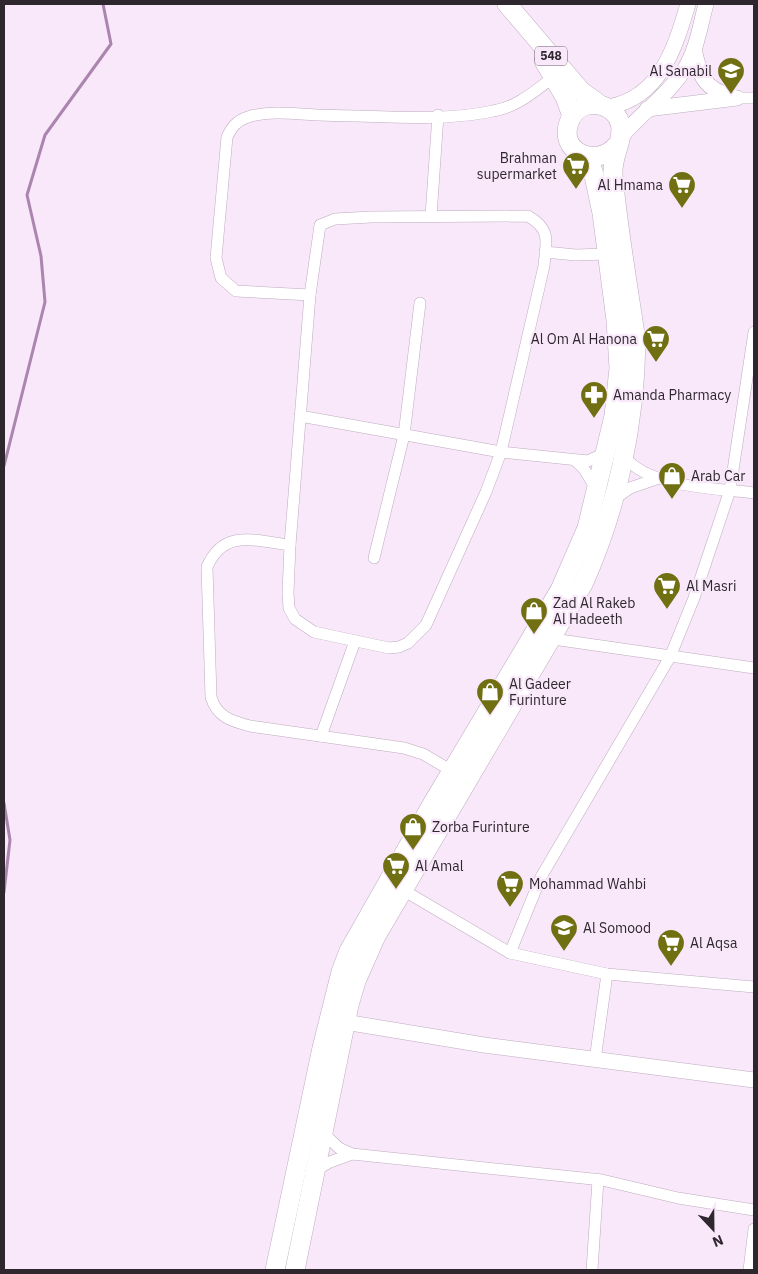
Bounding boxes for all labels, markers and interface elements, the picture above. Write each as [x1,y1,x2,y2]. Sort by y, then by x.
road number: 548 [535,46,567,66]
school or university icon: Al Sanabil [716,56,746,95]
place label: Al Sanabil [649,62,712,80]
place label: Brahman supermarket [477,149,557,183]
supermarket icon: Brahman supermarket [561,151,591,190]
supermarket icon: Al Hmama [667,170,697,209]
place label: Al Hmama [598,176,664,194]
supermarket icon: Al Om Al Hanona [641,324,671,363]
place label: Al Om Al Hanona [531,330,638,348]
pharmacy icon: Amanda Pharmacy [579,380,609,419]
place label: Amanda Pharmacy [613,386,731,404]
shop icon: Arab Car [657,461,687,500]
place label: Arab Car [691,467,745,485]
supermarket icon: Al Masri [652,571,682,610]
place label: Al Masri [686,577,736,595]
place label: Zad Al Rakeb Al Hadeeth [553,594,635,628]
shop icon: Zad Al Rakeb Al Hadeeth [519,596,549,635]
place label: Al Gadeer Furinture [509,675,571,709]
shop icon: Al Gadeer Furinture [475,677,505,716]
shop icon: Zorba Furinture [398,812,428,851]
place label: Zorba Furinture [432,818,530,836]
supermarket icon: Al Amal [381,851,411,890]
place label: Al Amal [415,857,464,875]
supermarket icon: Mohammad Wahbi [495,869,525,908]
place label: Mohammad Wahbi [529,875,646,893]
school or university icon: Al Somood [549,913,579,952]
place label: Al Somood [583,919,651,937]
supermarket icon: Al Aqsa [656,928,686,967]
place label: Al Aqsa [690,934,738,952]
north arrow [688,1204,738,1254]
text: N [710,1231,726,1251]

